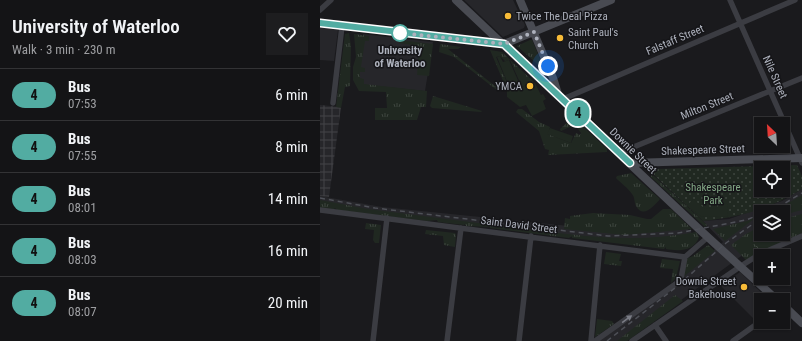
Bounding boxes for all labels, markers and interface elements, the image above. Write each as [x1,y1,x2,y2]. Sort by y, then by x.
place label: Twice The Deal Pizza [516,10,608,23]
marker: Twice The Deal Pizza [503,11,513,21]
button: heart [266,13,308,55]
text: University of Waterloo [12,15,180,38]
street label: Falstaff Street [644,22,706,58]
marker: University of Waterloo [391,24,409,42]
place label: Saint Paul's Church [568,26,618,52]
marker: Saint Paul's Church [555,33,565,43]
text: Walk · 3 min · 230 m [12,42,116,57]
place label: University of Waterloo [375,44,426,70]
street label: Nile Street [760,54,790,100]
your location [538,56,558,76]
text: Bus [68,78,91,96]
place label: YMCA [495,80,523,93]
marker: YMCA [525,81,535,91]
text: 6 min [275,86,308,104]
text: 4 [30,87,38,103]
street label: Milton Street [679,90,735,122]
text: 07:53 [68,96,97,111]
line badge: 4 [565,100,591,126]
text: 4 [574,105,582,121]
north arrow [754,117,790,153]
map controls [754,117,790,329]
street label: Downie Street [607,125,659,177]
text: Bus [68,130,91,148]
text: 8 min [275,138,308,156]
text: 4 [30,139,38,155]
street label: Shakespeare Street [661,142,745,158]
text: 07:55 [68,148,97,163]
button: locate [754,161,790,197]
park label: Shakespeare Park [685,181,741,207]
text: Bus [68,182,91,200]
text: 14 min [268,190,308,208]
text: 4 [30,191,38,207]
text: 08:01 [68,200,97,215]
button: layers [754,205,790,241]
street label: Saint David Street [480,214,558,236]
text: Bus [68,234,91,252]
text: 16 min [268,242,308,260]
text: 4 [30,243,38,259]
button: + [754,249,790,285]
text: 08:03 [68,252,97,267]
place label: Downie Street Bakehouse [676,275,736,301]
marker: Downie Street Bakehouse [739,282,749,292]
text: Bus [68,286,91,304]
button: − [754,293,790,329]
text: 20 min [268,294,308,312]
text: 4 [30,295,38,311]
text: 08:07 [68,304,97,319]
one-way arrow [622,315,632,323]

